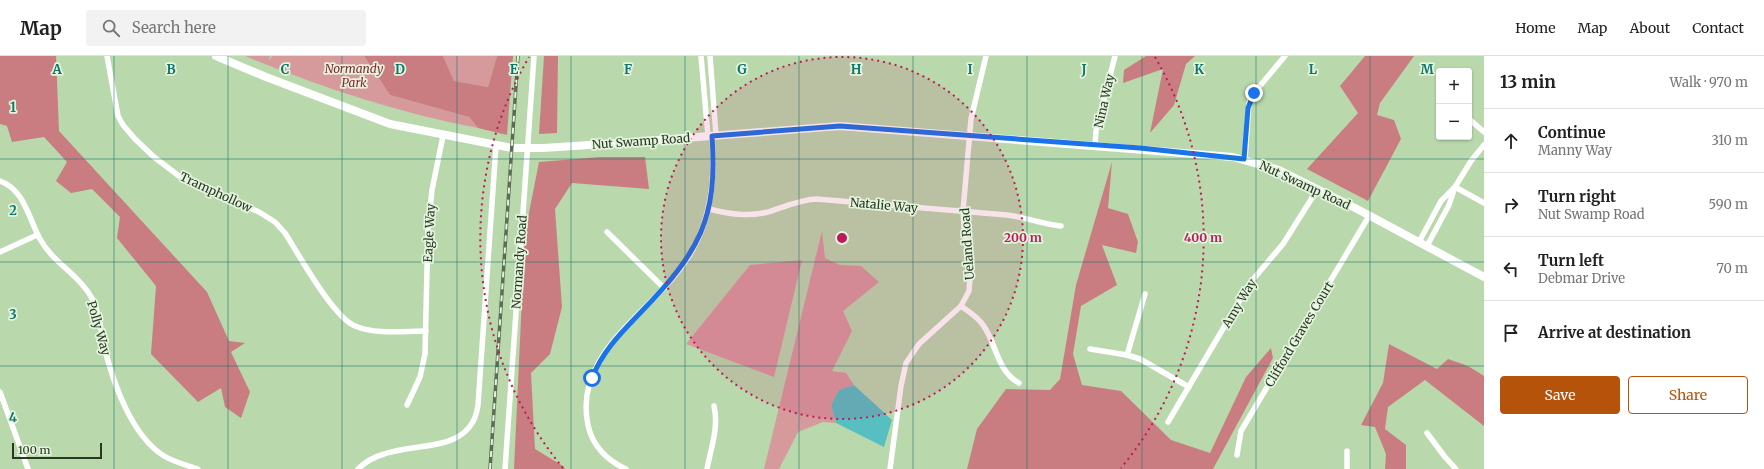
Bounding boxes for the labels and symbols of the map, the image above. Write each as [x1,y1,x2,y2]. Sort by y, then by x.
text: A [51,61,62,78]
text: B [166,61,176,78]
text: C [281,61,290,78]
park label: Normandy Park [325,61,384,90]
text: D [395,61,405,78]
text: E [510,61,519,78]
text: F [624,61,632,78]
text: G [737,61,747,78]
text: H [851,61,862,78]
text: I [967,61,973,78]
text: J [1080,61,1087,78]
text: K [1194,61,1204,78]
text: L [1309,61,1318,78]
text: M [1420,61,1434,78]
street label: Nina Way [1091,73,1117,129]
route end [1245,84,1263,102]
text: 1 [10,99,16,116]
street label: Nut Swamp Road [591,130,691,152]
street label: Nut Swamp Road [1257,157,1353,213]
street label: Tramphollow [177,169,255,216]
street label: Natalie Way [849,195,919,215]
text: 2 [9,202,17,219]
street label: Eagle Way [420,203,438,263]
street label: Ueland Road [957,207,977,281]
street label: Normandy Road [508,215,530,309]
text: 200 m [1004,230,1042,245]
text: 400 m [1184,230,1222,245]
centre of rings [835,231,849,245]
street label: Amy Way [1218,276,1259,331]
street label: Clifford Graves Court [1262,278,1337,390]
street label: Polly Way [84,299,114,357]
text: 3 [9,306,17,323]
route start [583,369,601,387]
text: 4 [9,409,18,426]
scale bar [12,441,102,460]

